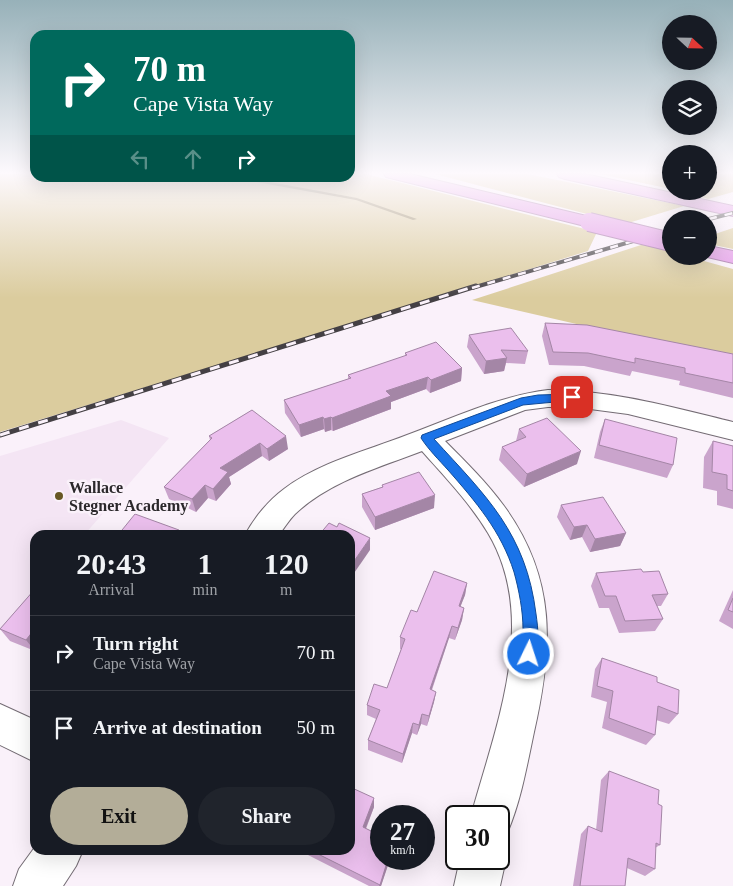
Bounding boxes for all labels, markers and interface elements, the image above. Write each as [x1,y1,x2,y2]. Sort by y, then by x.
north arrow [662,15,718,70]
map controls [662,15,717,265]
icon: right [50,50,115,115]
text: 70 m [133,50,206,89]
button: layers [662,80,717,135]
text: Cape Vista Way [133,91,273,116]
icon: left [126,145,154,173]
icon: ahead [179,145,207,173]
icon: right [232,145,260,173]
button: + [662,145,717,200]
button: − [662,210,717,265]
pin [551,376,593,418]
icon: arrive [558,383,586,411]
place label: Wallace Stegner Academy [69,479,188,515]
marker: Wallace Stegner Academy [53,490,65,502]
text: 20:43 [76,547,146,580]
text: 1 [197,547,212,580]
text: 120 [264,547,309,580]
text: Arrival [88,581,134,598]
text: min [193,581,217,598]
text: m [280,581,292,598]
position arrow [502,627,554,679]
text: Turn right [93,633,178,654]
icon: right [50,639,78,667]
text: 70 m [296,642,335,663]
text: Cape Vista Way [93,655,195,672]
icon: arrive [50,714,78,742]
text: Arrive at destination [93,717,262,738]
text: 50 m [296,717,335,738]
button: Exit [50,787,188,845]
button: Share [198,787,335,845]
speed limit sign: 30 [445,805,510,870]
text: 27 [390,818,415,845]
text: km/h [390,843,415,857]

